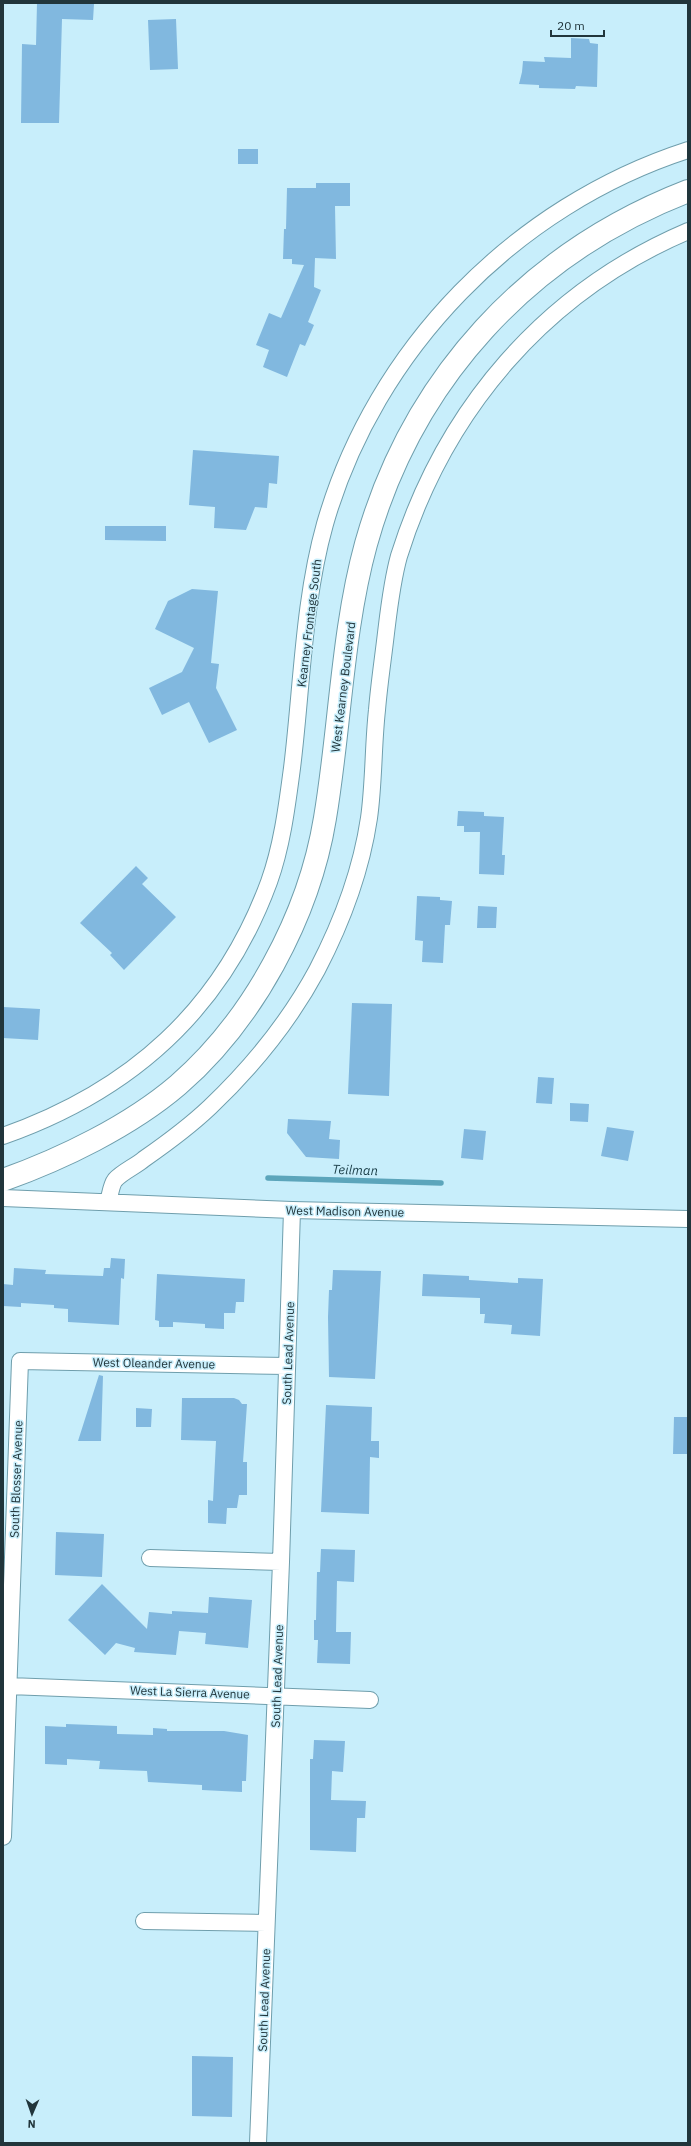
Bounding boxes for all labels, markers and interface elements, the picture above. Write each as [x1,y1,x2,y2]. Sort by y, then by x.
scale bar [551,12,604,38]
text: 20 m [557,18,585,33]
street label: Kearney Frontage South [294,558,324,688]
street label: West Kearney Boulevard [328,621,358,753]
water label: Teilman [332,1161,378,1179]
street label: West Madison Avenue [286,1202,405,1220]
street label: South Lead Avenue [279,1301,297,1405]
street label: West Oleander Avenue [93,1354,216,1372]
street label: South Blosser Avenue [6,1420,26,1538]
street label: South Lead Avenue [268,1624,286,1728]
street label: West La Sierra Avenue [130,1682,251,1702]
street label: South Lead Avenue [255,1948,273,2052]
north arrow [12,2094,52,2134]
text: N [27,2117,36,2131]

